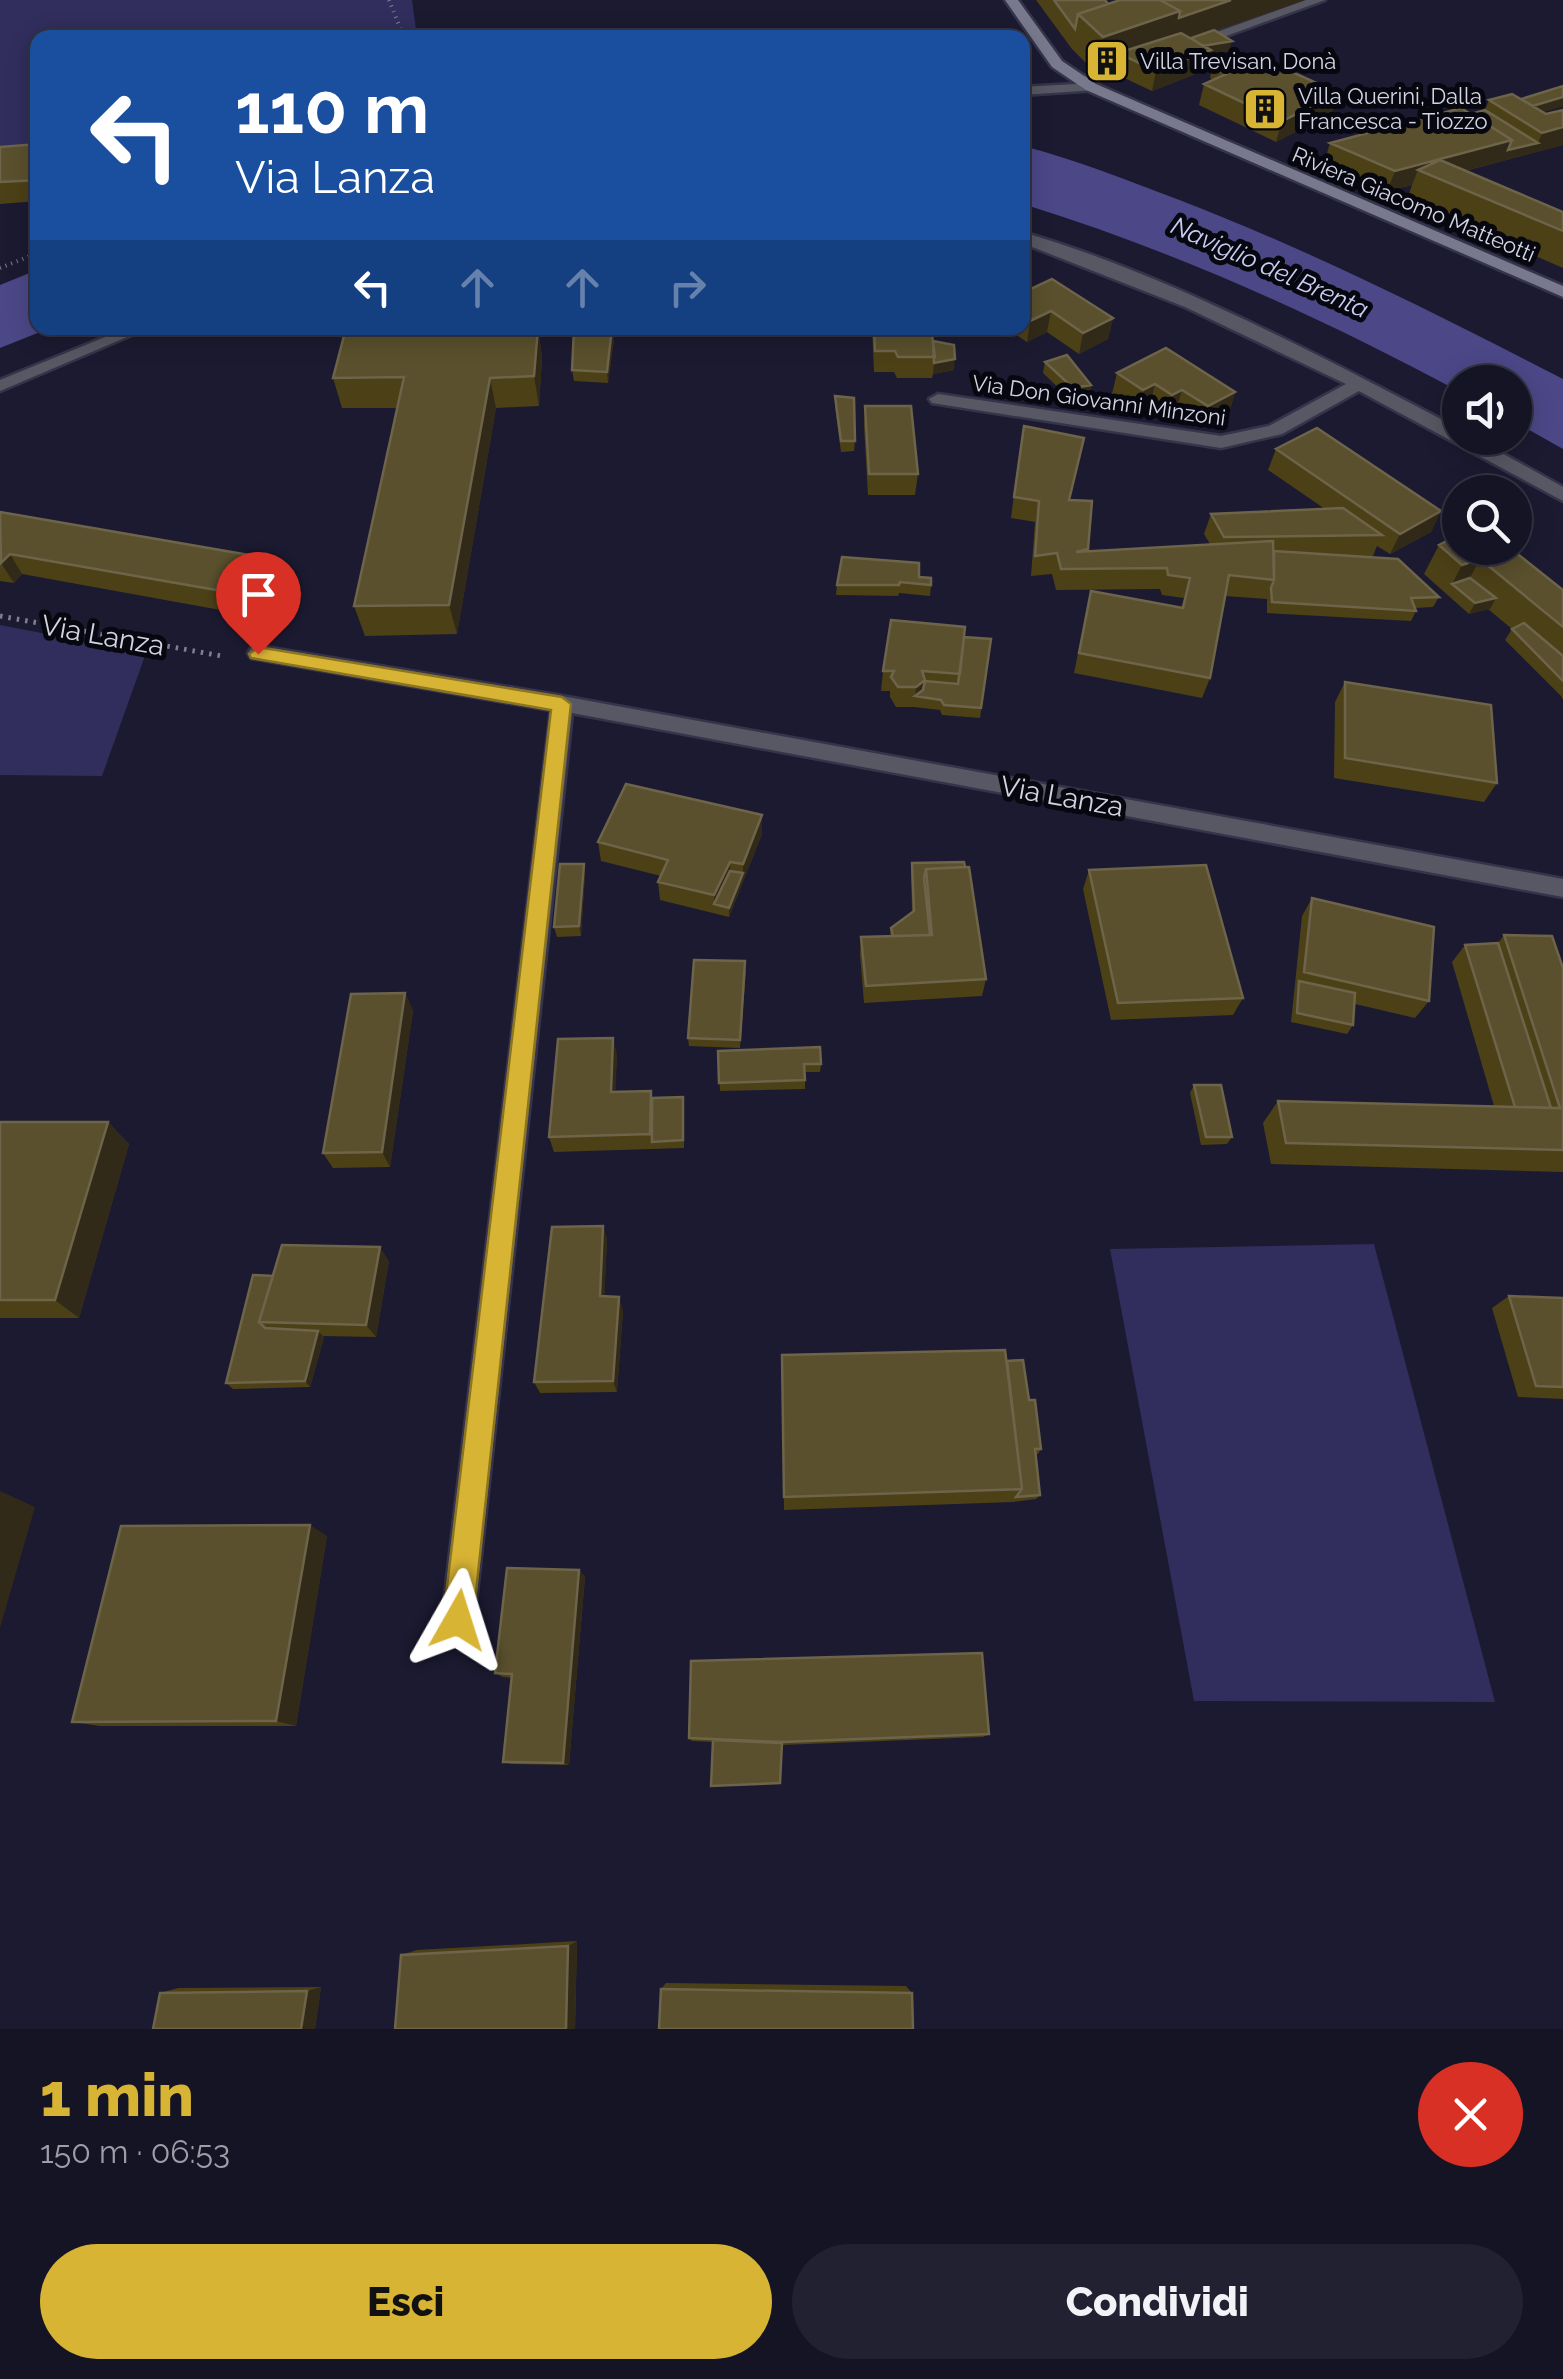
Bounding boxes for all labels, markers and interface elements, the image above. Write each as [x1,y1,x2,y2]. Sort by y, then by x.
building icon: Villa Trevisan, Donà [1084,38,1130,84]
place label: Villa Trevisan, Donà [1140,48,1336,74]
text: 110 m [235,67,429,149]
icon: left [70,70,200,200]
place label: Villa Querini, Dalla Francesca - Tiozzo [1298,83,1488,134]
building icon: Villa Querini, Dalla Francesca - Tiozzo [1242,86,1288,132]
street label: Riviera Giacomo Matteotti [1289,141,1539,267]
text: Via Lanza [235,151,435,204]
water label: Naviglio del Brenta [1167,210,1373,324]
icon: left [345,260,400,315]
icon: ahead [450,260,505,315]
icon: ahead [555,260,610,315]
icon: right [660,260,715,315]
map controls [1442,365,1532,565]
button: sound [1442,365,1532,455]
street label: Via Don Giovanni Minzoni [971,369,1227,431]
button: search [1442,475,1532,565]
pin [216,552,301,655]
icon: arrive [231,567,286,622]
street label: Via Lanza [39,608,167,663]
street label: Via Lanza [998,769,1126,824]
position arrow [406,1568,510,1672]
text: 1 min [40,2060,194,2130]
button: close [1418,2062,1523,2167]
text: 150 m · 06:53 [40,2133,230,2170]
button: Esci [40,2244,772,2359]
button: Condividi [792,2244,1523,2359]

